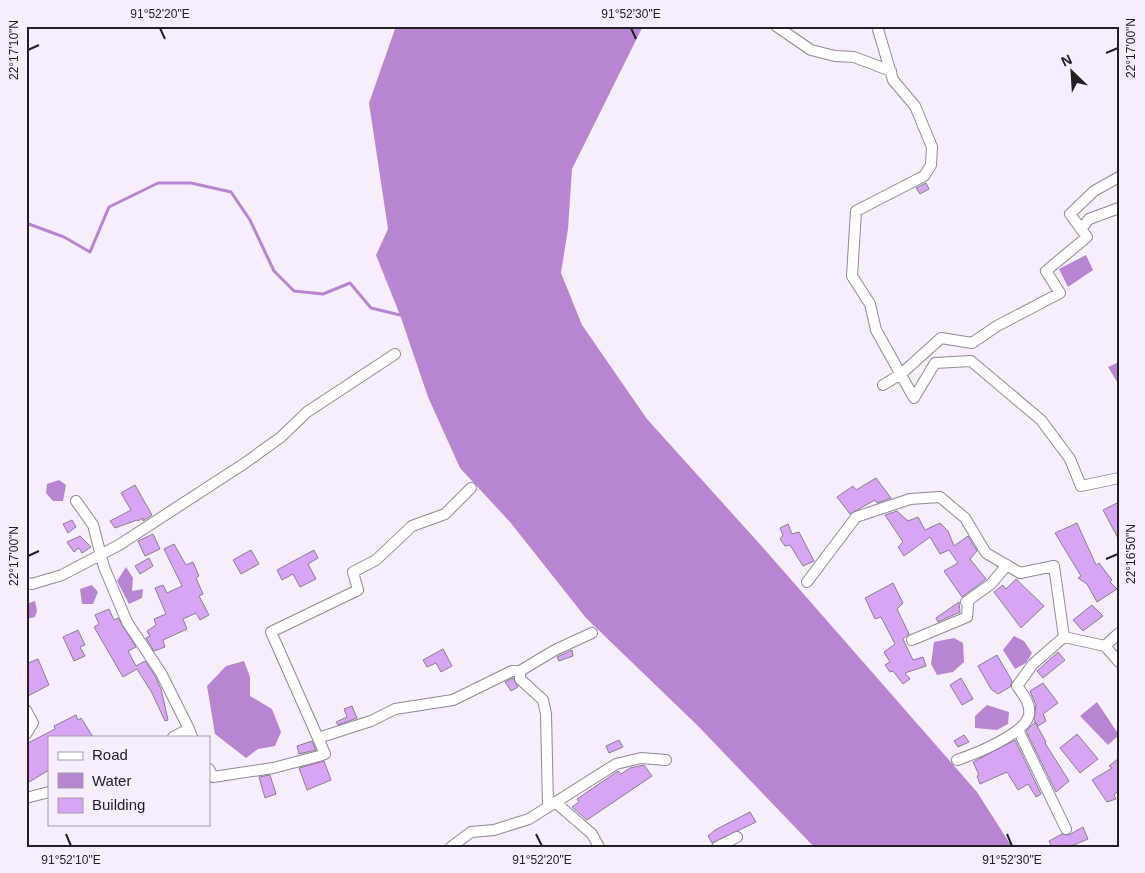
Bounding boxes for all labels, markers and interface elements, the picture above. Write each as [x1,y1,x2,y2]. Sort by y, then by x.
text: 91°52'20"E [130,7,190,21]
text: 91°52'30"E [601,7,661,21]
text: 22°17'00"N [1124,18,1138,78]
text: 22°17'10"N [7,20,21,80]
north arrow [1048,48,1098,98]
text: N [1059,51,1074,70]
text: 22°16'50"N [1124,524,1138,584]
text: 22°17'00"N [7,526,21,586]
legend [48,736,210,826]
text: Road [92,746,128,763]
text: Water [92,772,131,789]
text: Building [92,796,145,813]
text: 91°52'10"E [41,853,101,867]
text: 91°52'20"E [512,853,572,867]
text: 91°52'30"E [982,853,1042,867]

